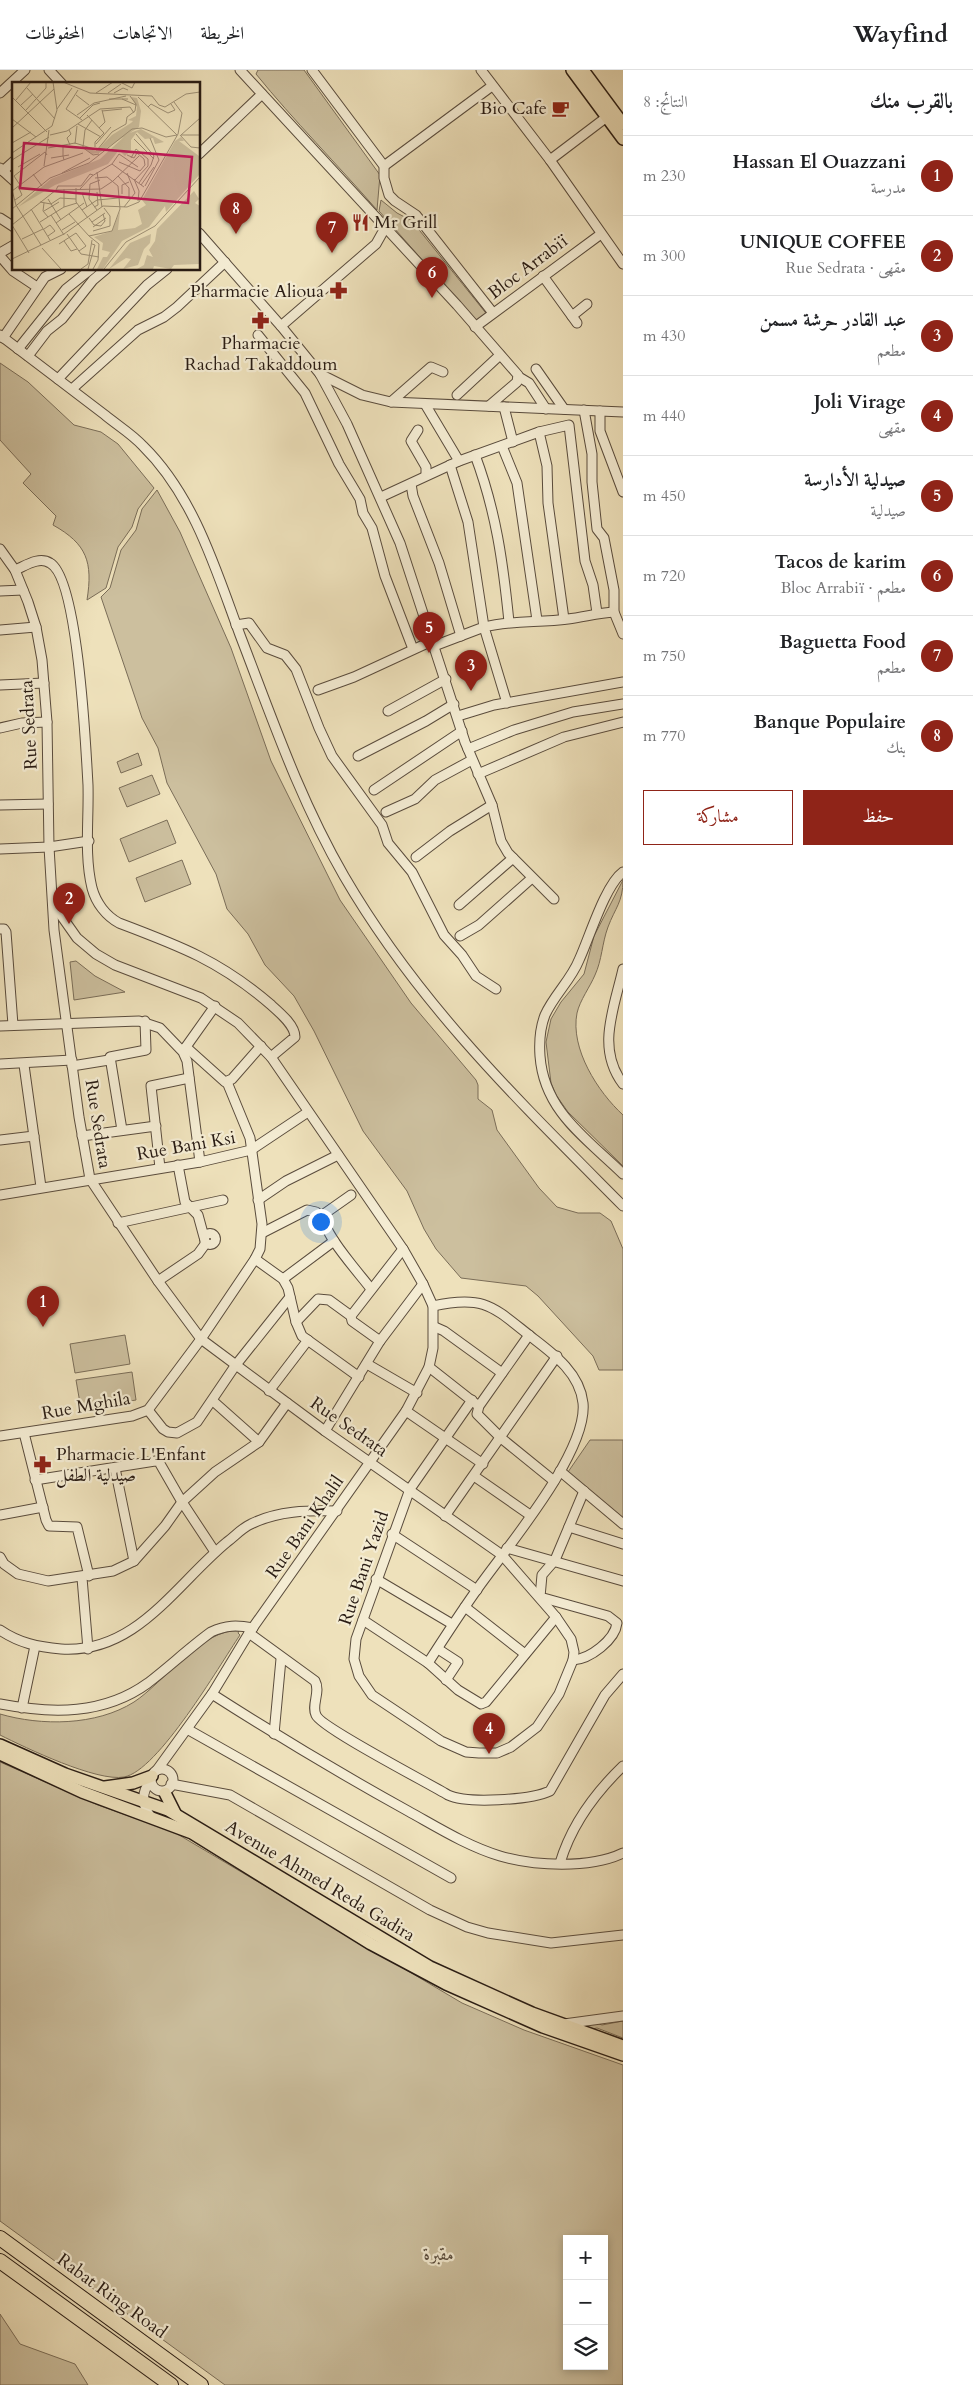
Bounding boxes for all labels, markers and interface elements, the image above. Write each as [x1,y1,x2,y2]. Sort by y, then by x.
text: Wayfind [853,18,948,51]
text: المحفوظات [25,21,84,46]
text: الاتجاهات [112,21,172,46]
text: الخريطة [200,21,244,46]
inset map [12,82,200,270]
text: بالقرب منك [870,87,953,116]
text: النتائج: 8 [643,91,688,113]
place label: Bio Cafe [480,96,547,121]
cafe icon: Bio Cafe [551,98,571,118]
text: Hassan El Ouazzani [732,149,906,175]
text: 230 m [643,165,685,187]
text: 1 [933,165,941,187]
text: مدرسة [871,177,906,199]
pin: 8 [220,193,252,234]
place label: Mr Grill [374,210,438,235]
pin: 7 [316,212,348,253]
restaurant icon: Mr Grill [350,212,370,232]
street label: Bloc Arrabiï [483,228,574,305]
text: UNIQUE COFFEE [740,229,906,255]
text: 300 m [643,245,685,267]
text: 2 [933,245,941,267]
pin: 6 [416,257,448,298]
text: مقهى · Rue Sedrata [786,257,906,279]
place label: Pharmacie Alioua [190,279,324,304]
pharmacy icon: Pharmacie Alioua [328,281,348,301]
text: عبد القادر حرشة مسمن [760,307,906,333]
pharmacy icon: Pharmacie Rachad Takaddoum [251,310,271,330]
text: 430 m [643,325,685,347]
text: 3 [933,325,941,347]
place label: Pharmacie Rachad Takaddoum [185,331,338,377]
text: مطعم [877,340,906,362]
text: Joli Virage [814,389,906,415]
text: 440 m [643,405,685,427]
text: 4 [933,405,941,427]
text: مقهى [878,417,906,439]
text: صيدلية الأدارسة [804,467,906,493]
text: 450 m [643,485,685,507]
text: 5 [933,485,941,507]
text: صيدلية [871,500,906,522]
text: Tacos de karim [775,549,906,575]
text: 720 m [643,565,685,587]
text: 6 [933,565,941,587]
text: مطعم · Bloc Arrabiï [780,577,906,599]
pin: 5 [413,612,445,653]
text: Baguetta Food [779,629,906,655]
text: 750 m [643,645,685,667]
text: 7 [933,645,941,667]
pin: 3 [455,650,487,691]
text: مطعم [877,657,906,679]
street label: Rue Sedrata [14,679,44,771]
text: Banque Populaire [753,709,906,735]
text: 770 m [643,725,685,747]
text: 8 [933,725,941,747]
text: بنك [886,737,906,759]
button: مشاركة [643,790,793,845]
button: حفظ [803,790,953,845]
pin: 2 [53,883,85,924]
street label: Rue Sedrata [79,1078,117,1171]
street label: Rue Bani Ksi [135,1125,237,1167]
your location [308,1209,334,1235]
pin: 1 [27,1286,59,1327]
street label: Rue Mghila [40,1386,133,1426]
street label: Rue Sedrata [305,1391,393,1463]
place label: Pharmacie L'Enfant صيدلية الطفل [56,1442,206,1488]
pharmacy icon: Pharmacie L'Enfant صيدلية الطفل [32,1454,52,1474]
street label: Rue Bani Khalil [260,1470,350,1584]
street label: Rue Bani Yazid [333,1507,395,1629]
pin: 4 [473,1713,505,1754]
street label: Avenue Ahmed Reda Gadira [220,1814,420,1948]
map controls [563,2235,608,2370]
button: + [563,2235,608,2280]
park label: مقبرة [423,2242,454,2267]
street label: Rabat Ring Road [52,2248,172,2345]
button: − [563,2280,608,2325]
button: layers [563,2325,608,2370]

